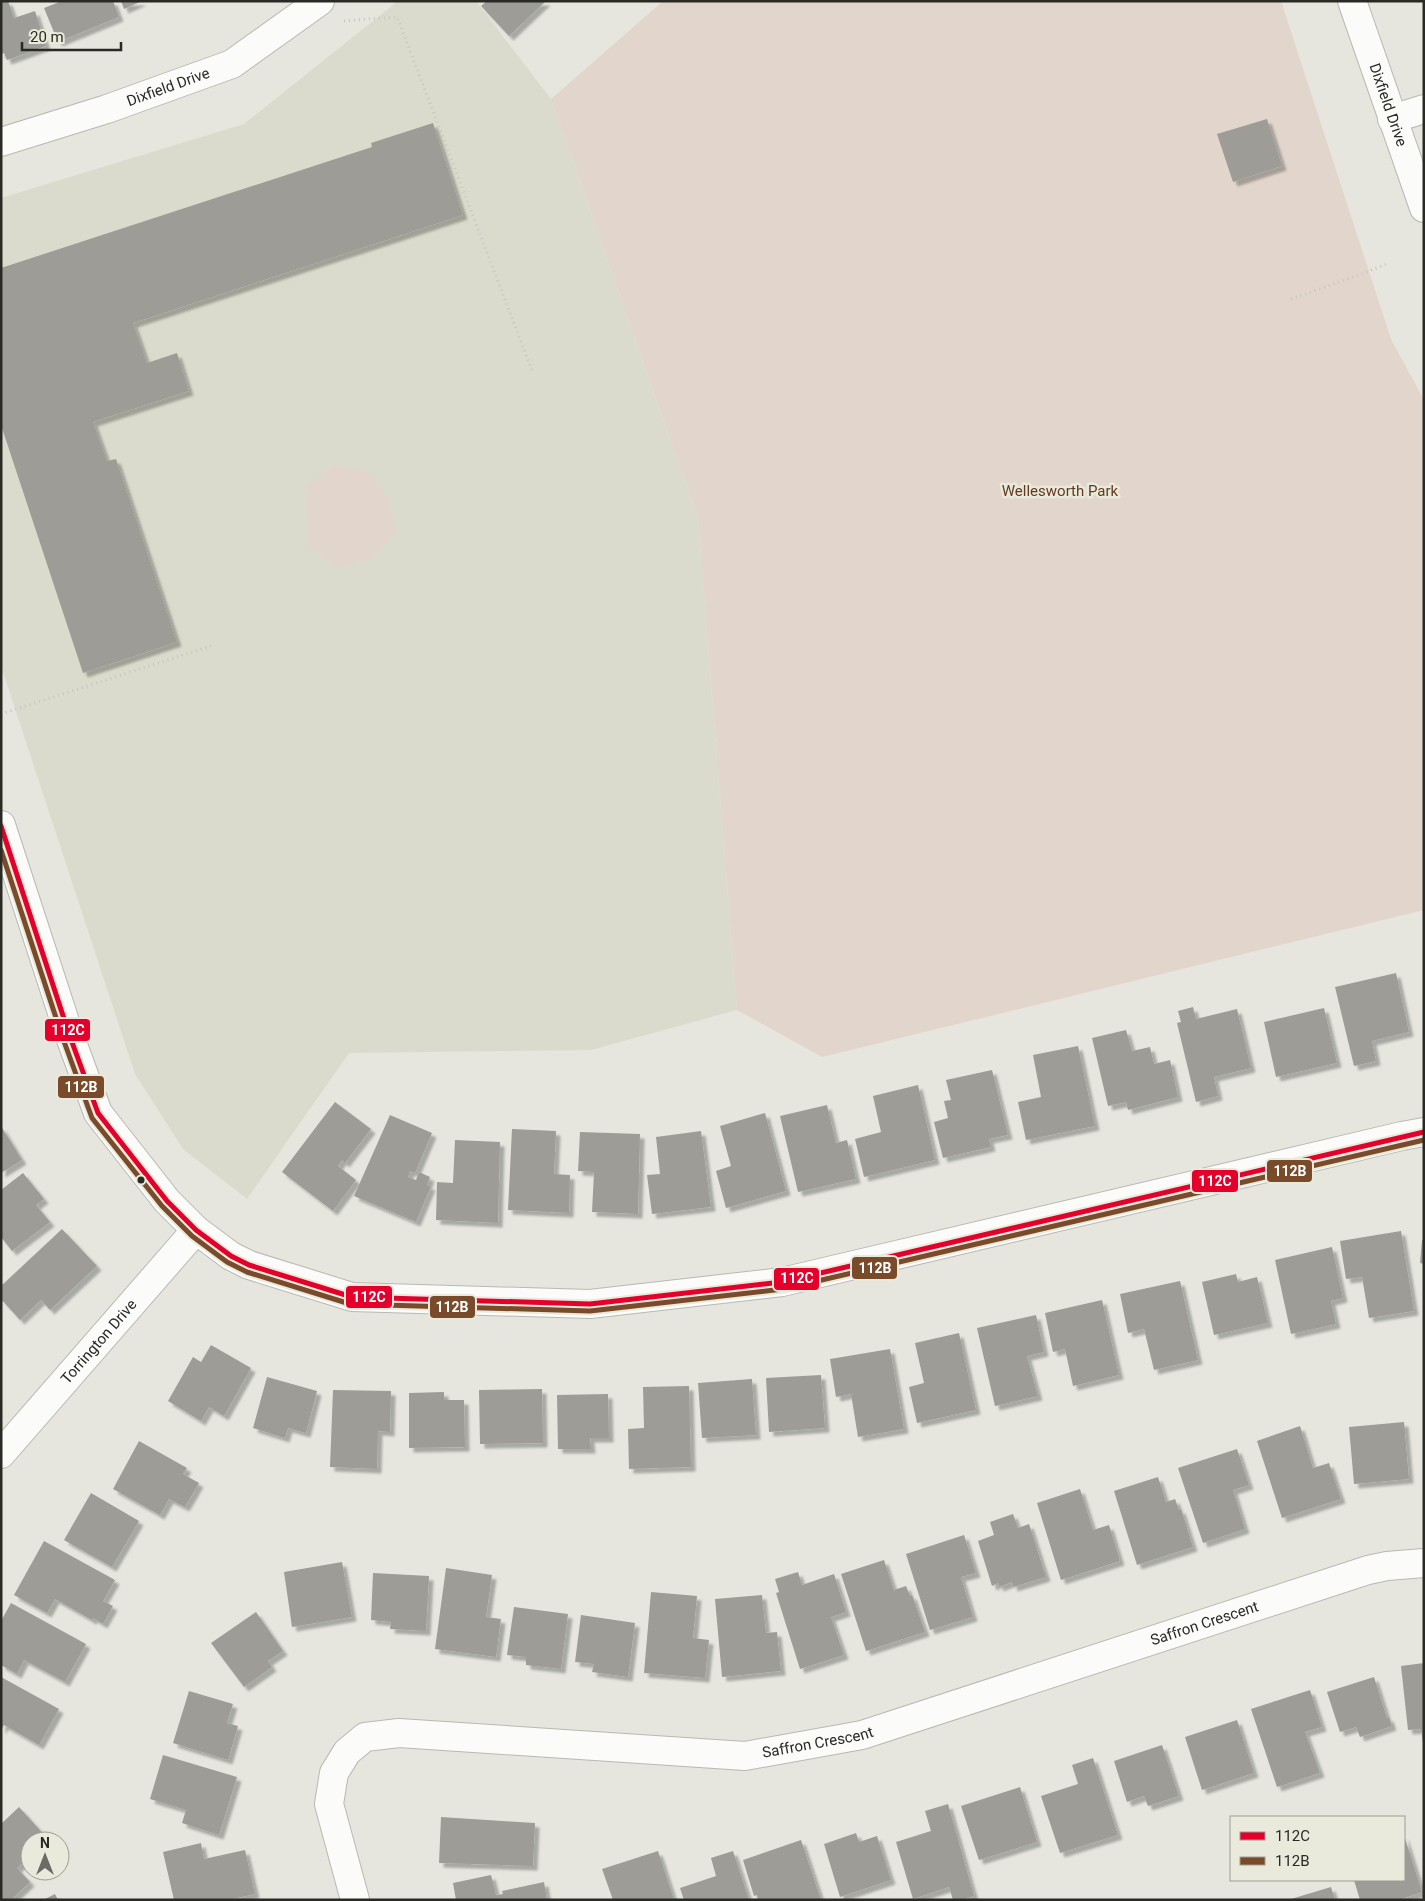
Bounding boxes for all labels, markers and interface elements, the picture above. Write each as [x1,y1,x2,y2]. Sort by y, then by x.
scale bar [22,20,121,52]
text: 20 m [30,28,64,46]
street label: Dixfield Drive [1365,61,1411,149]
street label: Dixfield Drive [124,64,212,110]
park label: Wellesworth Park [1002,482,1119,500]
line badge: 112C [44,1018,91,1042]
text: 112C [51,1022,85,1038]
line badge: 112B [57,1075,105,1099]
text: 112B [64,1079,98,1095]
line badge: 112B [1266,1159,1313,1183]
text: 112B [1273,1163,1307,1179]
line badge: 112C [1191,1169,1239,1193]
text: 112C [1198,1173,1232,1189]
unlabelled marker [136,1175,146,1185]
line badge: 112B [851,1256,898,1280]
text: 112B [858,1260,892,1276]
line badge: 112C [773,1267,820,1291]
text: 112C [780,1270,814,1286]
line badge: 112C [345,1285,393,1309]
text: 112C [352,1289,386,1305]
line badge: 112B [429,1295,476,1319]
street label: Torrington Drive [57,1296,141,1388]
text: 112B [435,1299,469,1315]
street label: Saffron Crescent [1148,1597,1261,1649]
street label: Saffron Crescent [761,1723,876,1762]
legend [1230,1816,1405,1881]
text: 112C [1275,1827,1310,1845]
north arrow [20,1831,70,1881]
text: N [40,1835,50,1851]
text: 112B [1275,1852,1310,1870]

